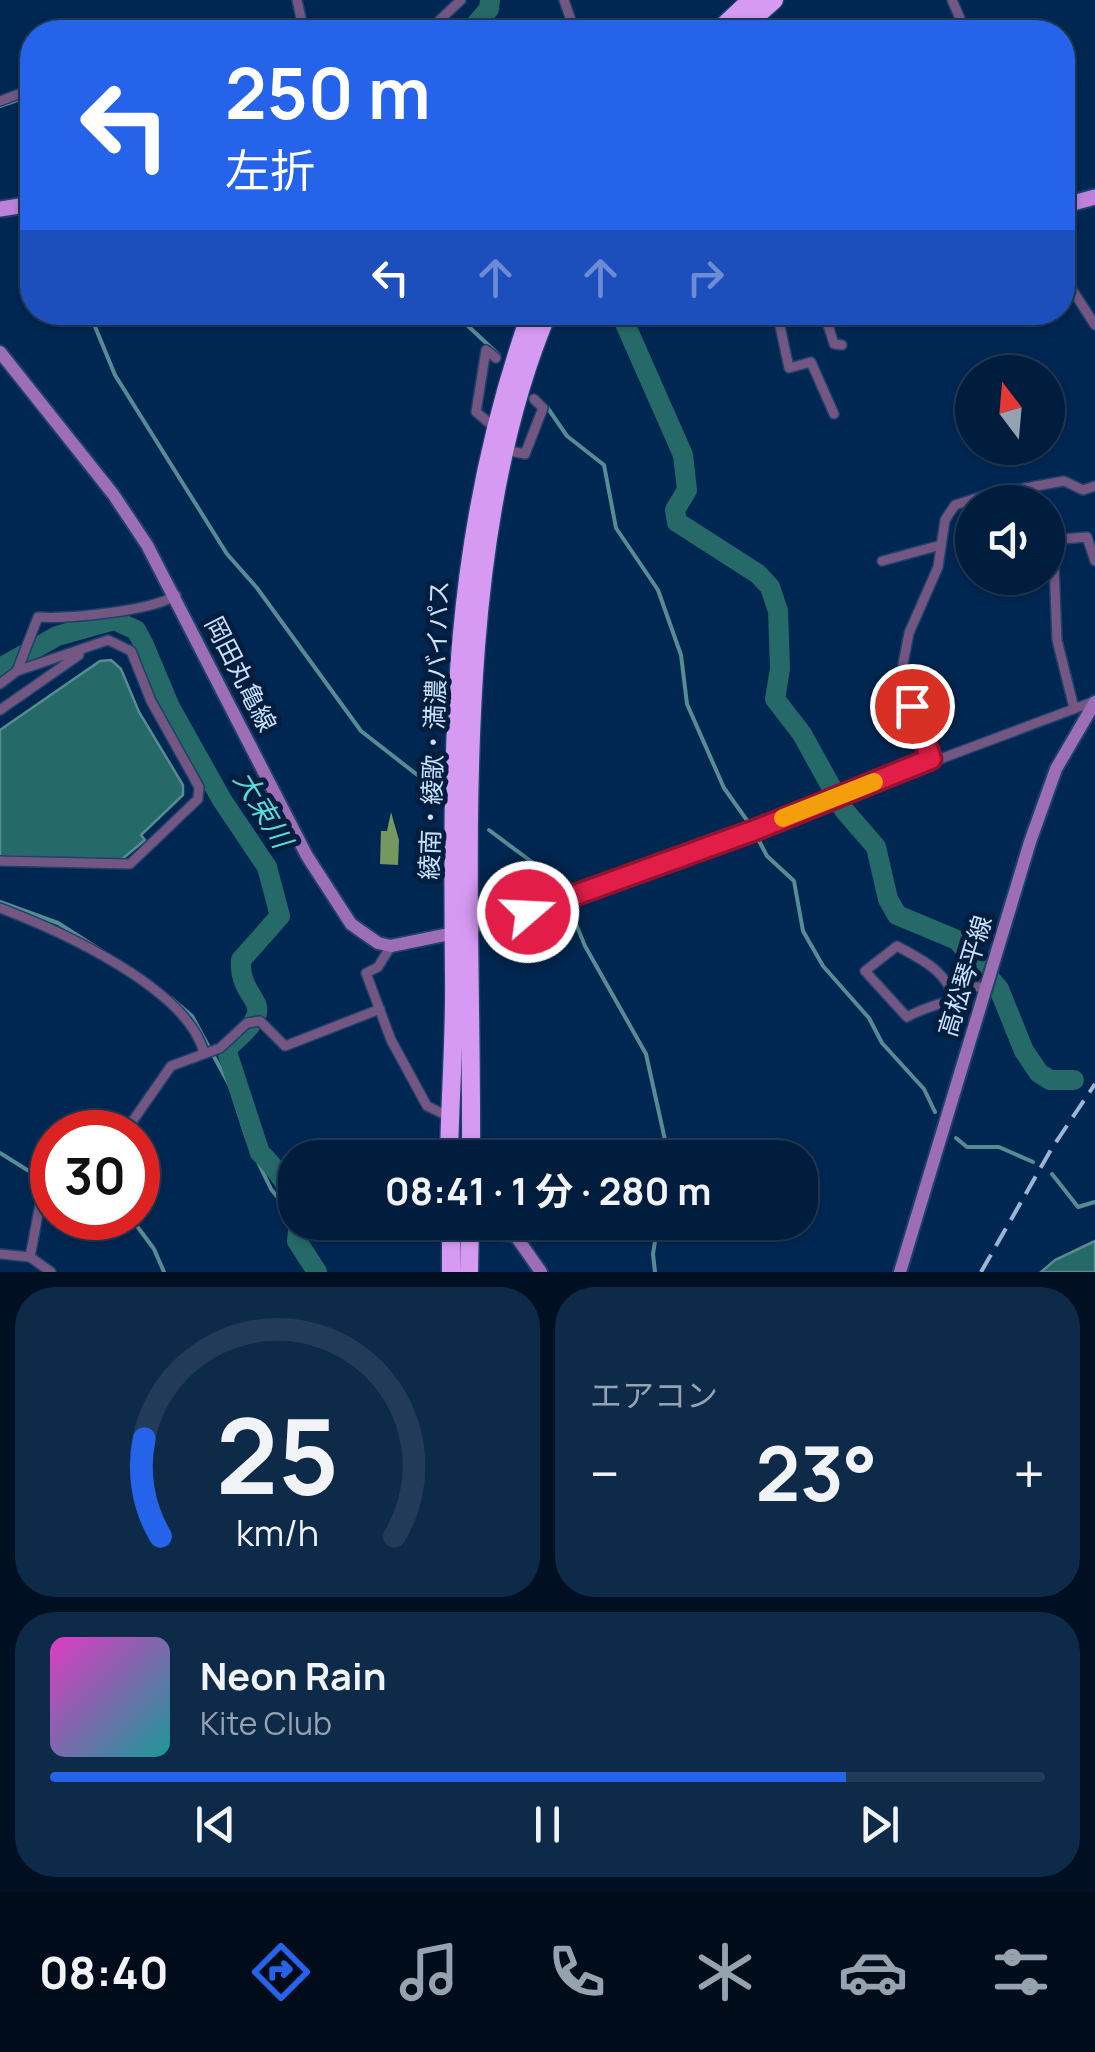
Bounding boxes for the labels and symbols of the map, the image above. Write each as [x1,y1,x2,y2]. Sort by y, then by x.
north arrow [955,355,1065,465]
street label: 綾南・綾歌・満濃バイパス [411,580,456,880]
street label: 岡田丸亀線 [197,610,285,737]
pin [870,664,955,749]
water label: 大束川 [226,763,303,857]
position arrow [476,860,580,964]
street label: 高松琴平線 [930,911,1000,1041]
speed limit sign: 30 [30,1110,160,1240]

